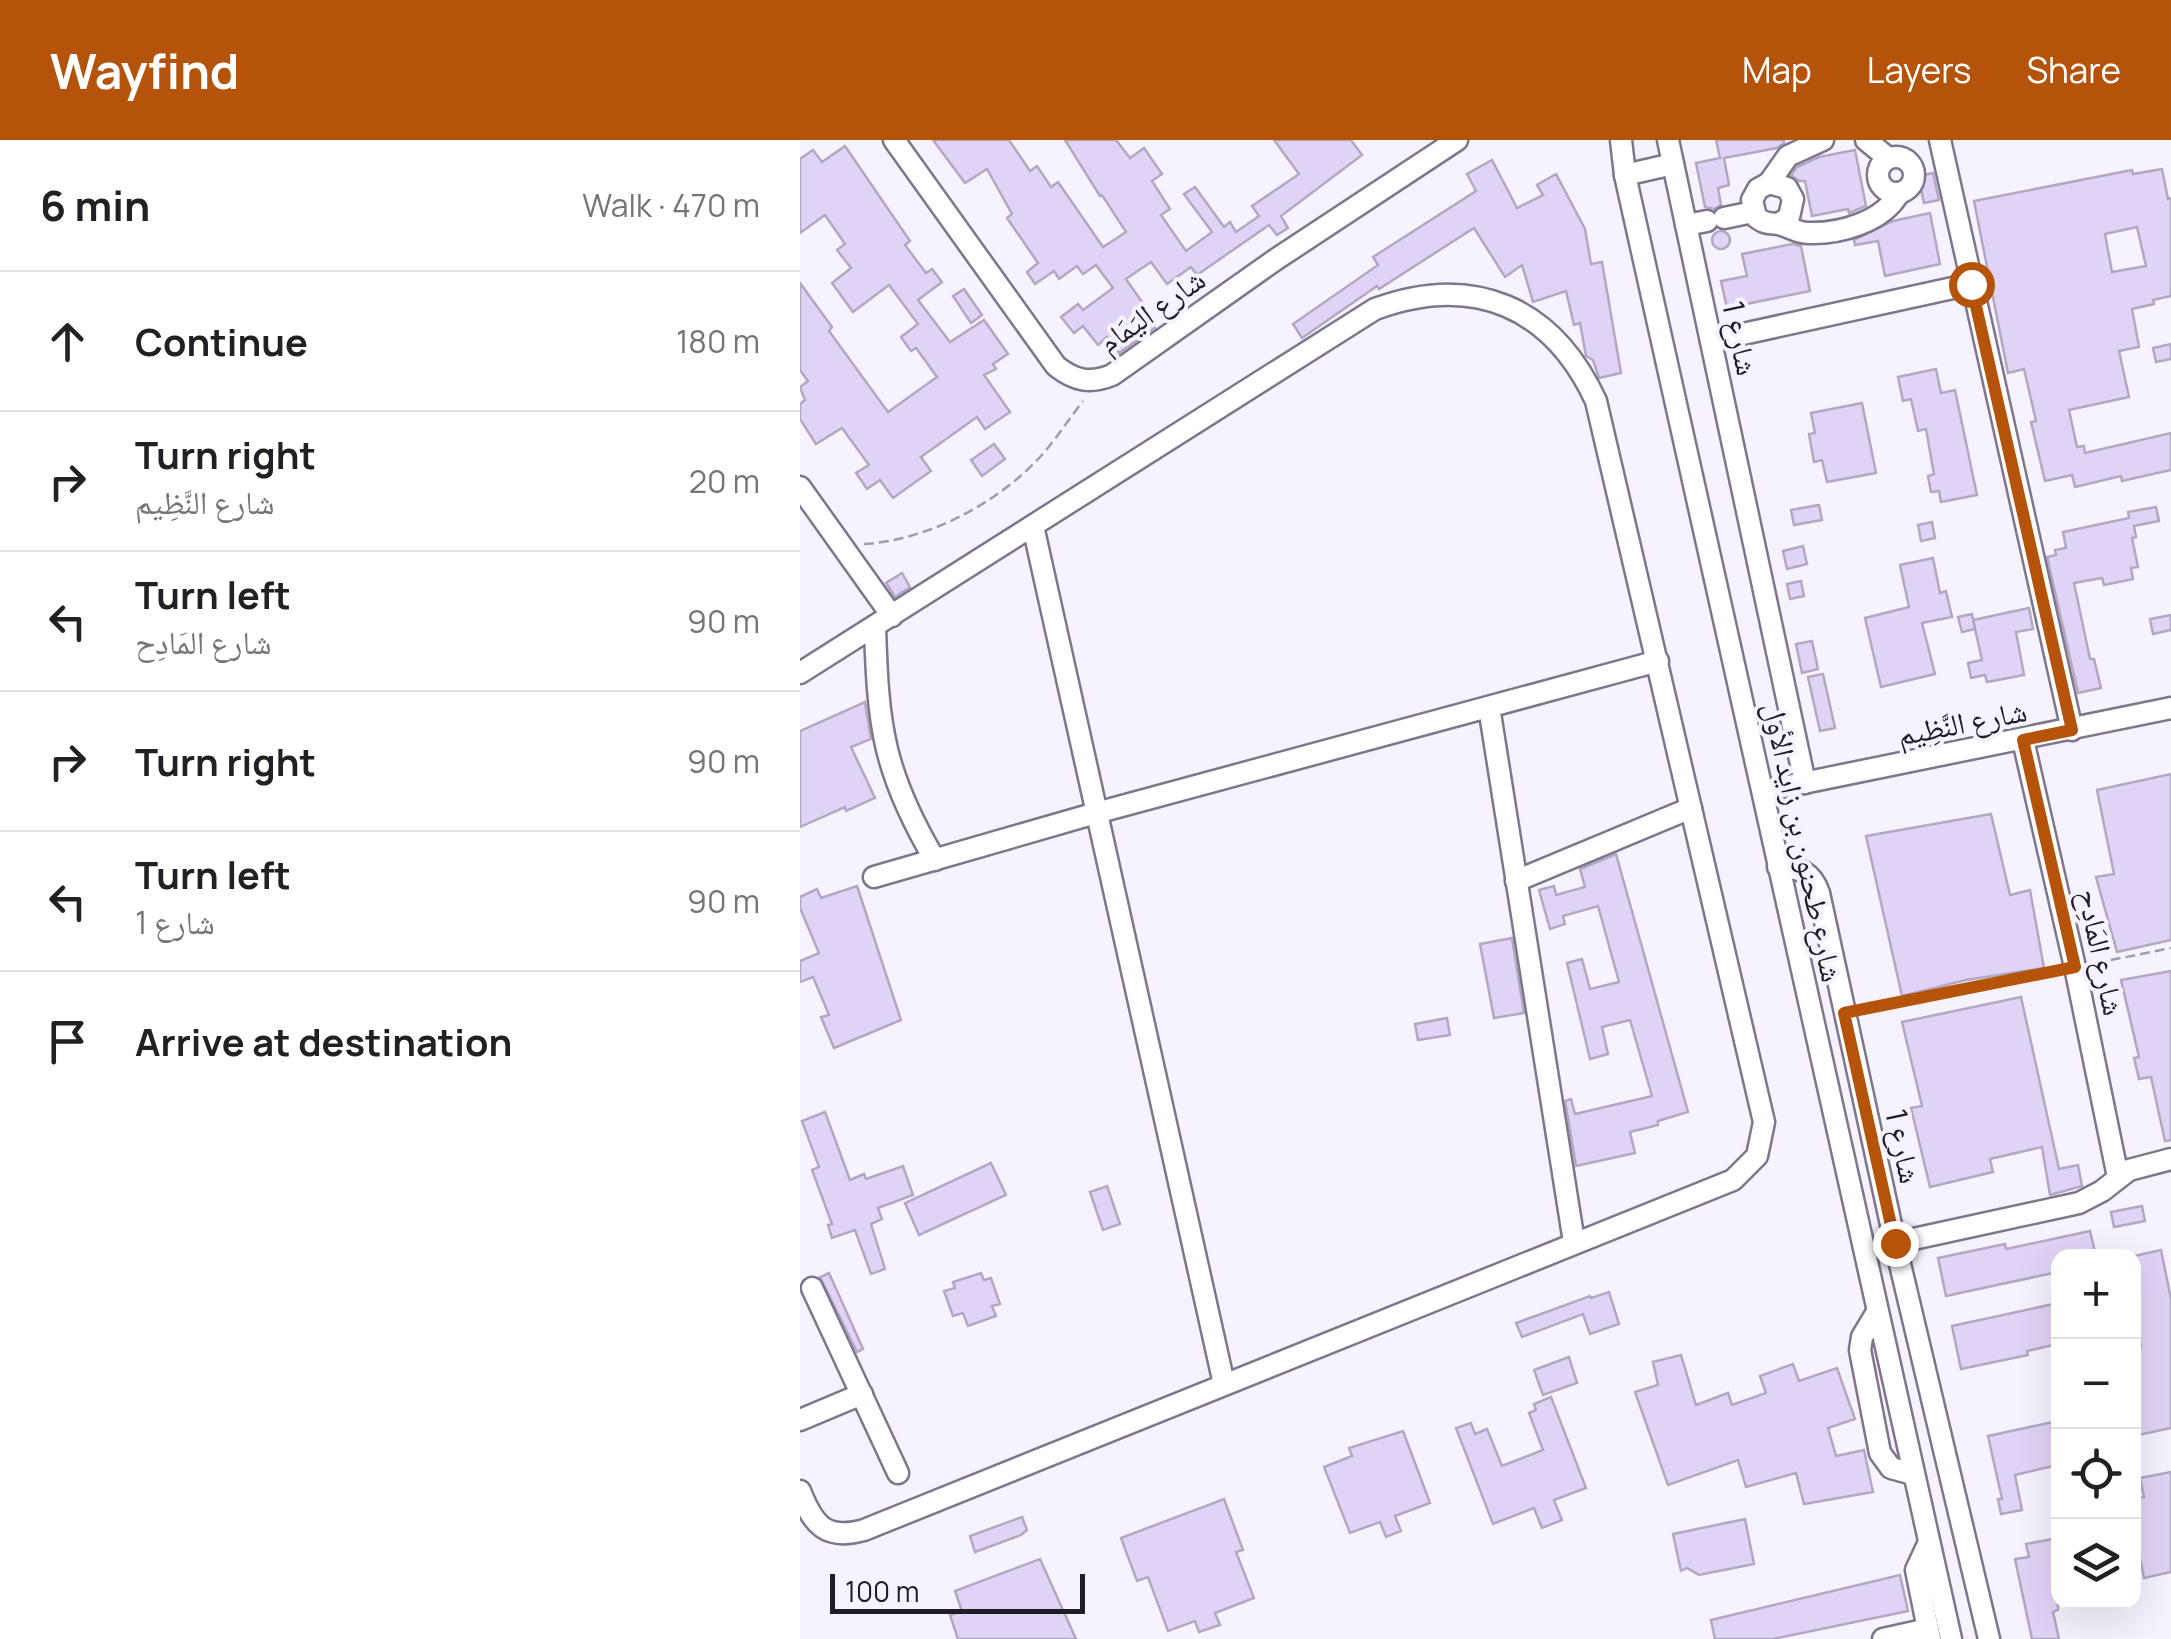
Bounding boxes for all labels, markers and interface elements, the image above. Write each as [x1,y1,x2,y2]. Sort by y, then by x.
text: Wayfind [50,38,239,103]
text: Map [1742,46,1812,94]
text: Layers [1867,46,1971,94]
text: Share [2026,46,2121,94]
text: 6 min [40,176,150,234]
text: Walk · 470 m [582,183,760,227]
street label: شارع اليَمَام [1089,258,1213,362]
route start [1949,262,1995,308]
street label: شارع 1 [1713,297,1769,379]
icon: ahead [40,314,95,369]
text: Continue [135,315,308,367]
text: 180 m [676,319,760,363]
text: Turn right [135,428,316,480]
icon: right [40,454,95,509]
text: 20 m [689,459,760,503]
text: شارع النَّظِيم [135,480,275,524]
text: Turn left [135,568,291,620]
icon: left [40,594,95,649]
text: 90 m [687,599,760,643]
text: شارع المَادِح [135,620,272,664]
street label: شارع النَّظِيم [1894,689,2030,756]
street label: شارع طحنون بن زايد الأول [1754,698,1854,986]
icon: right [40,734,95,789]
text: Turn right [135,735,316,787]
text: 90 m [687,739,760,783]
text: Turn left [135,848,291,900]
icon: left [40,874,95,929]
text: 90 m [687,879,760,923]
street label: شارع المَادِح [2069,885,2135,1019]
text: شارع 1 [135,900,215,944]
icon: arrive [40,1014,95,1069]
text: Arrive at destination [135,1015,512,1067]
street label: شارع 1 [1876,1105,1932,1187]
route end [1873,1221,1919,1267]
map controls [2051,1249,2141,1609]
button: + [2051,1249,2141,1339]
button: − [2051,1339,2141,1429]
button: locate [2051,1429,2141,1519]
button: layers [2051,1519,2141,1609]
scale bar [830,1569,1085,1614]
text: 100 m [845,1572,919,1610]

